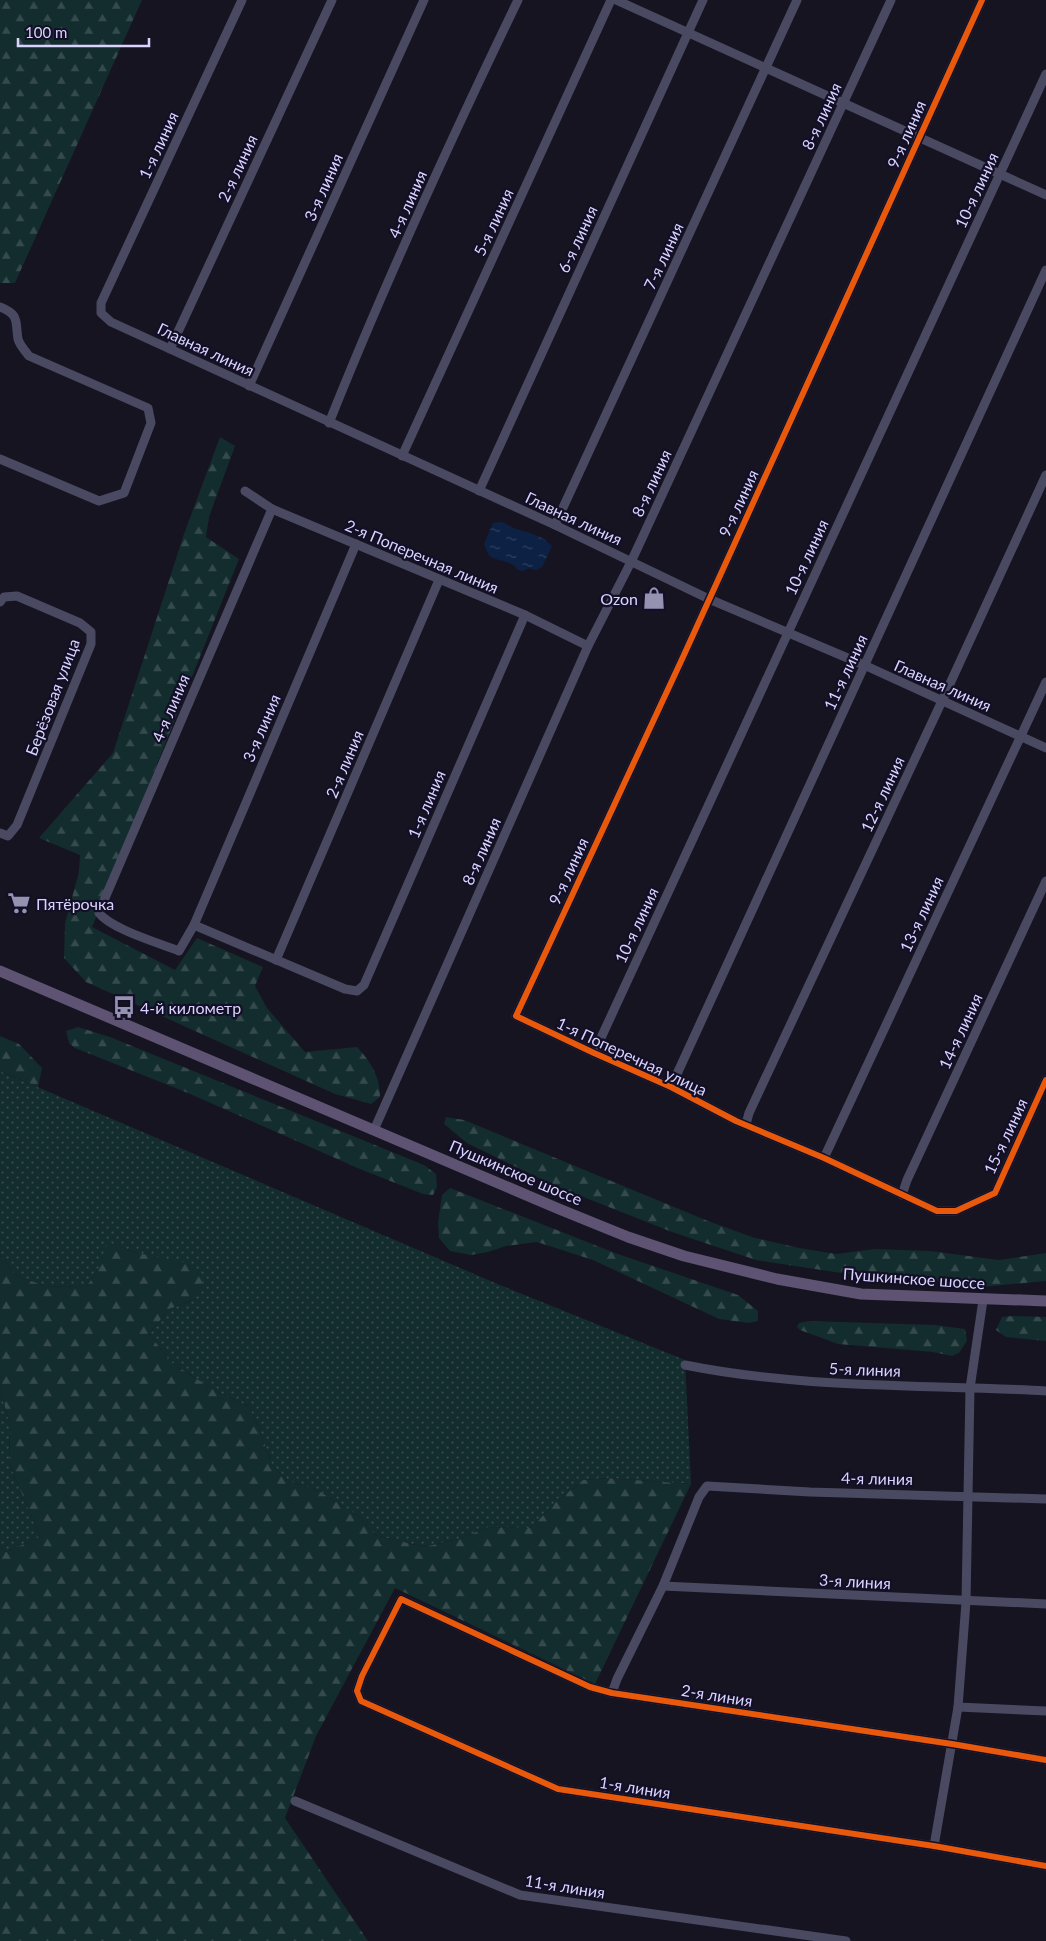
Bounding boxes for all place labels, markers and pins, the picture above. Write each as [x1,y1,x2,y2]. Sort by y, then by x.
shop icon: Ozon [641,585,667,611]
place label: Ozon [600,589,638,608]
supermarket icon: Пятёрочка [6,890,32,916]
place label: Пятёрочка [36,894,114,913]
bus stop icon: 4-й километр [111,994,137,1020]
place label: 4-й километр [140,998,241,1017]

